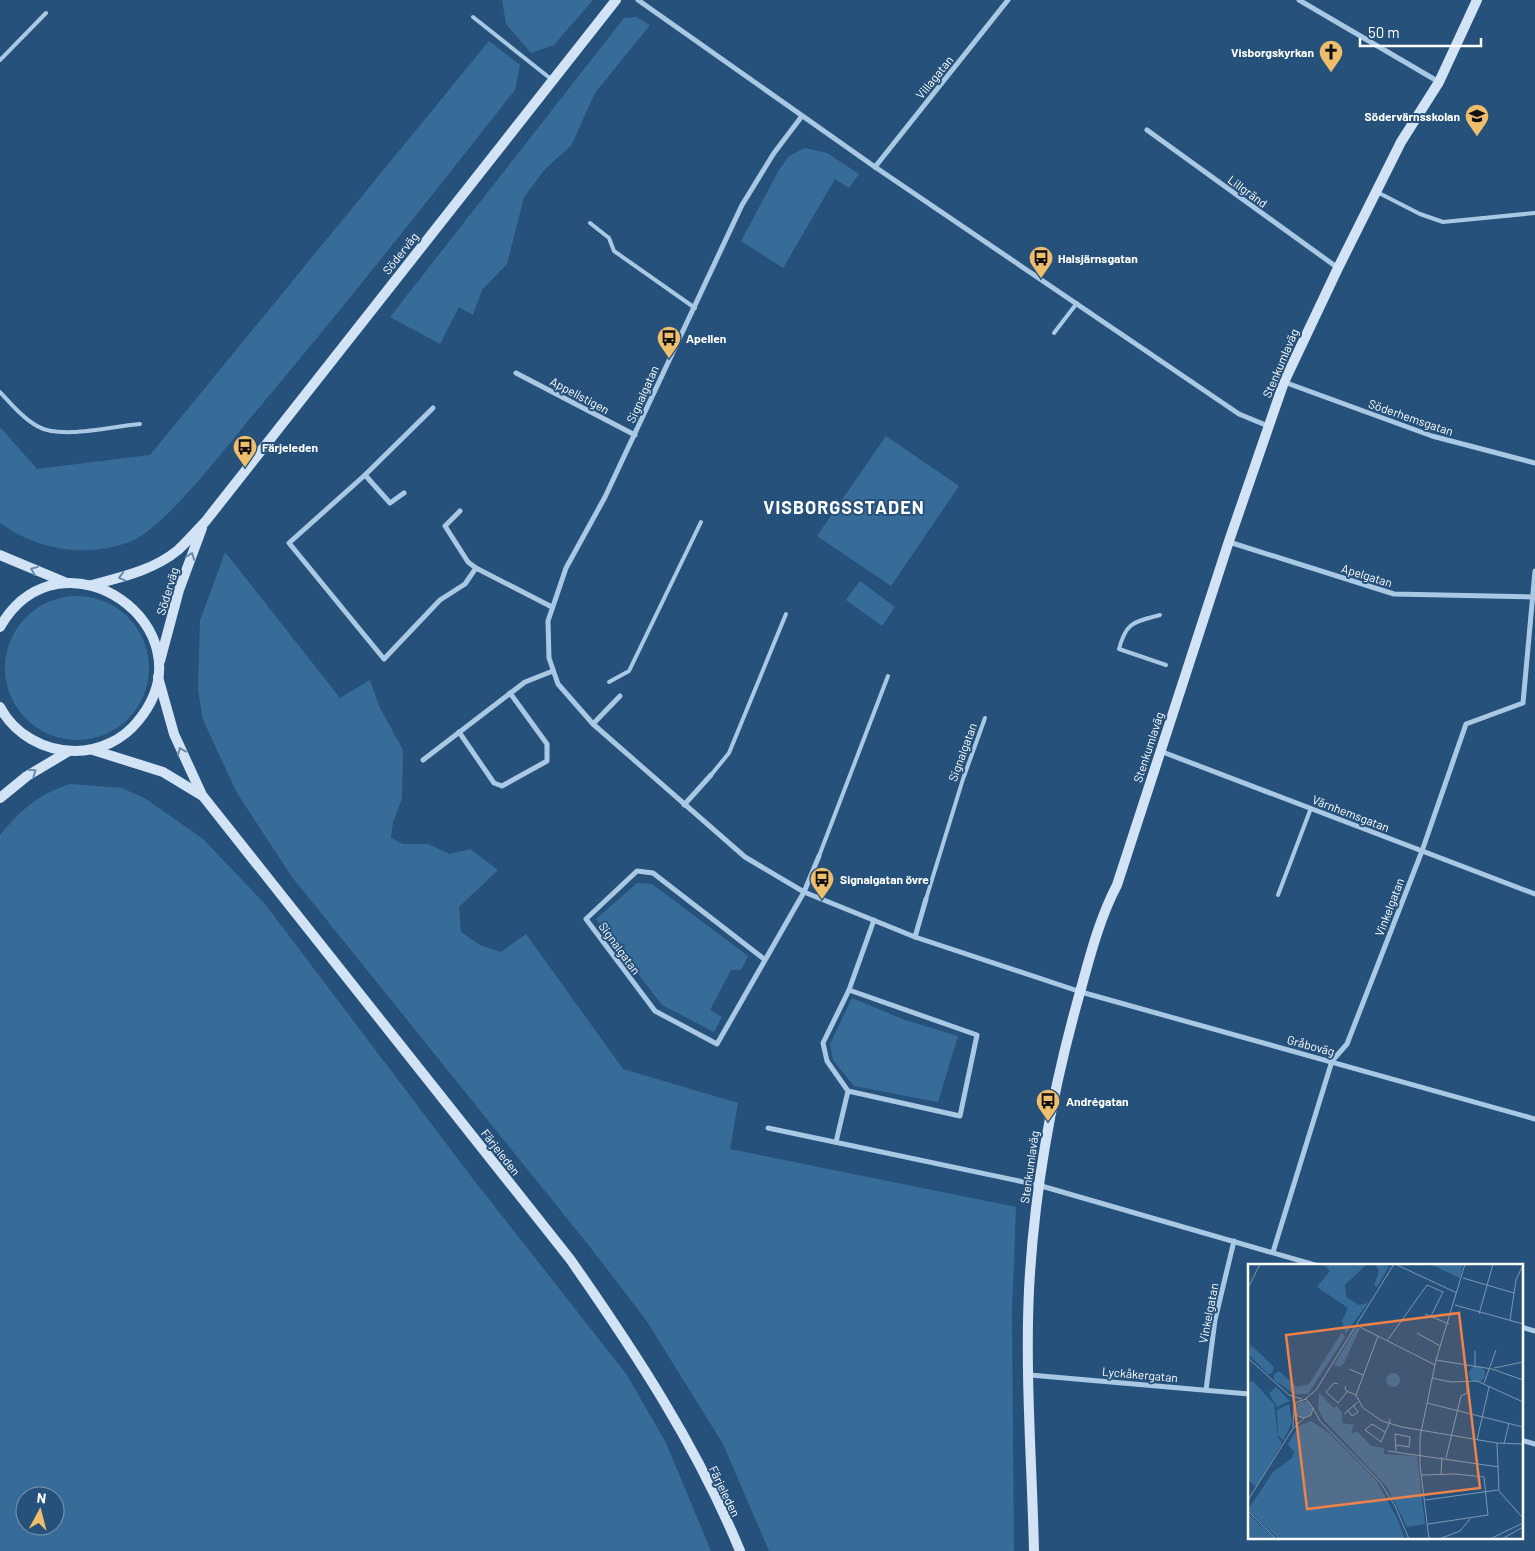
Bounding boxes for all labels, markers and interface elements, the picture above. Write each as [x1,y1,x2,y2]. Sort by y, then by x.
scale bar [1360,15,1481,47]
text: 50 m [1368,23,1400,41]
church icon: Visborgskyrkan [1318,39,1344,73]
place label: Visborgskyrkan [1231,45,1314,59]
street label: Villagatan [912,53,956,101]
school or university icon: Södervärnsskolan [1464,103,1490,137]
place label: Södervärnsskolan [1364,109,1460,123]
street label: Lillgränd [1226,172,1270,210]
street label: Söderväg [379,229,421,277]
bus stop icon: Halsjärnsgatan [1028,245,1054,279]
place label: Halsjärnsgatan [1058,251,1138,265]
bus stop icon: Apellen [656,325,682,359]
street label: Stenkumlaväg [1259,327,1301,399]
place label: Apellen [686,331,726,345]
street label: Signalgatan [623,363,661,425]
street label: Appellstigen [548,374,612,416]
street label: Söderhemsgatan [1367,396,1455,438]
bus stop icon: Färjeleden [232,434,258,468]
place label: Färjeleden [262,440,318,454]
district label: VISBORGSSTADEN [763,496,925,518]
one-way arrow [185,552,195,560]
street label: Apelgatan [1340,561,1394,589]
street label: Söderväg [153,565,181,617]
one-way arrow [30,566,38,576]
one-way arrow [119,572,127,582]
street label: Stenkumlaväg [1130,710,1166,784]
street label: Signalgatan [945,721,979,783]
one-way arrow [177,747,188,756]
one-way arrow [27,769,37,778]
street label: Värnhemsgatan [1310,792,1392,834]
bus stop icon: Signalgatan övre [809,866,835,900]
place label: Signalgatan övre [840,872,929,886]
street label: Vinkelgatan [1372,876,1406,938]
street label: Signalgatan [596,919,644,977]
street label: Gråboväg [1286,1032,1336,1058]
bus stop icon: Andrégatan [1035,1088,1061,1122]
place label: Andrégatan [1066,1094,1129,1108]
street label: Färjeleden [479,1126,523,1178]
street label: Stenkumlaväg [1017,1130,1041,1204]
inset map [1248,1264,1522,1538]
street label: Vinkelgatan [1195,1282,1221,1344]
street label: Lyckåkergatan [1101,1364,1179,1384]
street label: Färjeleden [707,1463,743,1519]
north arrow [15,1486,65,1536]
text: N [36,1489,47,1507]

